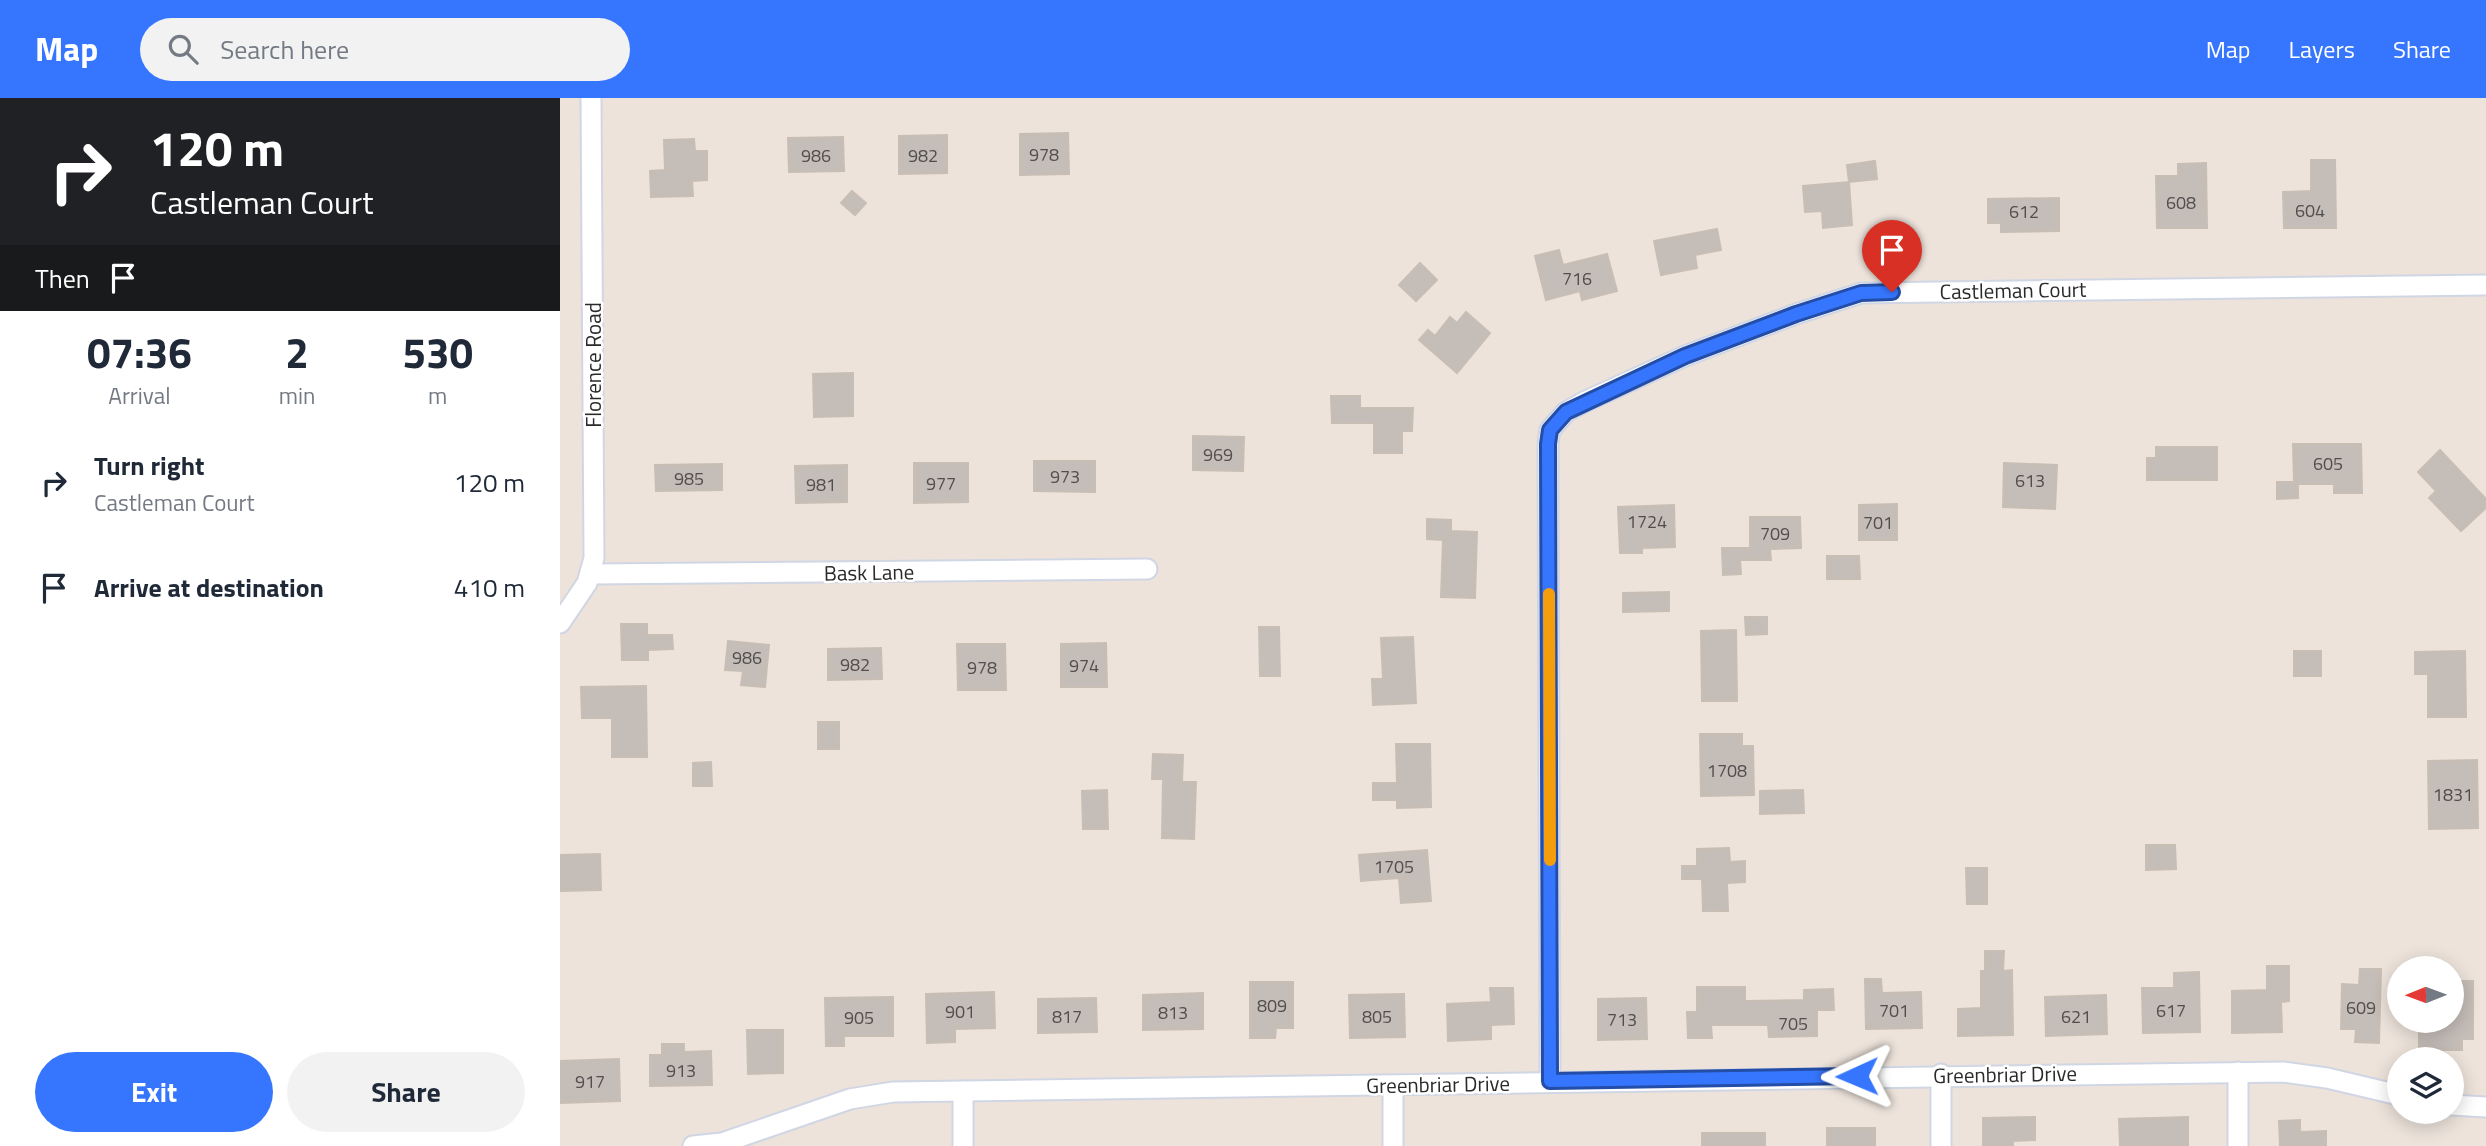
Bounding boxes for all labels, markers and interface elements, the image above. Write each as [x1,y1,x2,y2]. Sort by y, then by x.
search box [140,18,630,81]
text: Map [35,24,98,74]
icon: search [164,30,202,68]
text: Search here [220,30,349,69]
text: Map [2206,31,2251,67]
text: Layers [2289,31,2355,67]
text: Share [2393,31,2451,67]
text: 120 m [150,110,284,185]
icon: right [35,126,126,217]
house number: 978 [1029,141,1059,168]
house number: 986 [801,142,831,169]
house number: 982 [908,142,938,169]
text: Castleman Court [150,178,373,226]
house number: 608 [2166,189,2196,216]
house number: 604 [2295,197,2325,224]
house number: 612 [2009,198,2039,225]
pin [1862,220,1922,292]
icon: arrive [1873,231,1911,269]
text: Then [35,259,90,298]
icon: arrive [104,259,142,297]
house number: 716 [1562,265,1592,292]
street label: Castleman Court [1939,273,2087,307]
street label: Florence Road [577,302,609,428]
text: 07:36 [87,320,192,384]
text: 2 [285,320,309,384]
text: 530 [402,320,473,384]
text: Arrival [108,378,171,413]
text: min [279,378,315,413]
text: m [428,378,447,413]
house number: 969 [1203,441,1233,468]
text: Turn right [94,446,205,485]
house number: 605 [2313,450,2343,477]
text: 120 m [454,463,525,502]
house number: 973 [1050,463,1080,490]
icon: right [35,464,73,502]
house number: 985 [674,465,704,492]
house number: 613 [2015,467,2045,494]
house number: 977 [926,470,956,497]
house number: 981 [806,471,836,498]
text: Castleman Court [94,485,255,520]
house number: 1724 [1627,508,1667,535]
house number: 701 [1863,509,1893,536]
house number: 709 [1760,520,1790,547]
street label: Bask Lane [824,555,914,589]
text: Arrive at destination [94,568,324,607]
text: 410 m [454,568,525,607]
icon: arrive [35,569,73,607]
house number: 986 [732,644,762,671]
house number: 982 [840,651,870,678]
house number: 974 [1069,652,1099,679]
house number: 978 [967,654,997,681]
house number: 1708 [1707,757,1747,784]
house number: 1831 [2433,781,2473,808]
house number: 1705 [1374,853,1414,880]
north arrow [2387,956,2464,1032]
map controls [2387,956,2464,1124]
house number: 809 [1257,992,1287,1019]
house number: 609 [2346,994,2376,1021]
house number: 701 [1879,997,1909,1024]
house number: 617 [2156,997,2186,1024]
house number: 901 [945,998,975,1025]
house number: 813 [1158,999,1188,1026]
house number: 817 [1052,1003,1082,1030]
house number: 805 [1362,1003,1392,1030]
house number: 621 [2061,1003,2091,1030]
house number: 905 [844,1004,874,1031]
house number: 713 [1607,1006,1637,1033]
house number: 705 [1778,1010,1808,1037]
position arrow [1820,1039,1894,1113]
button: layers [2387,1047,2464,1124]
button: Exit [35,1052,273,1132]
button: Share [287,1052,525,1132]
house number: 913 [666,1057,696,1084]
street label: Greenbriar Drive [1933,1057,2077,1091]
street label: Greenbriar Drive [1366,1067,1510,1101]
house number: 917 [575,1068,605,1095]

